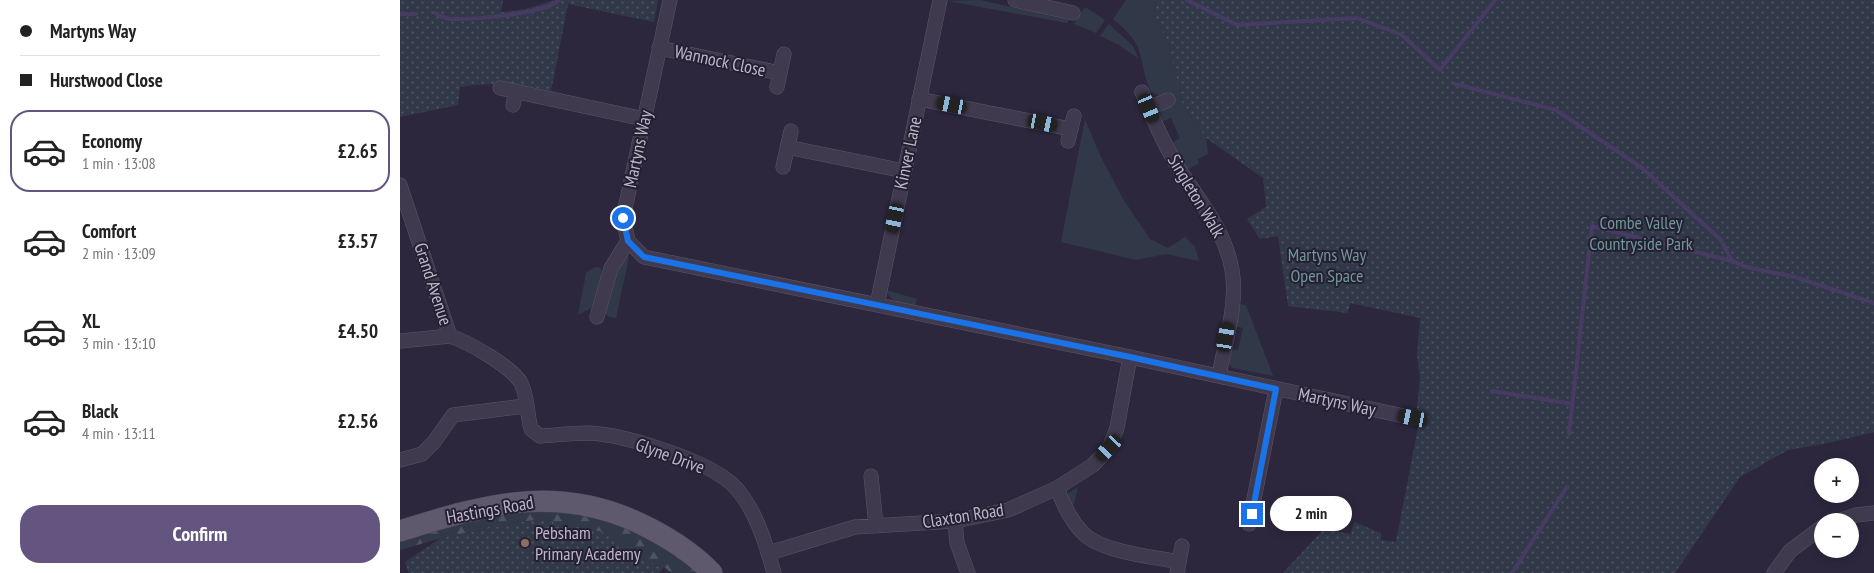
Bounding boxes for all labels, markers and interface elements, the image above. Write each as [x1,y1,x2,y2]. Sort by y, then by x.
text: Martyns Way [50,19,136,43]
street label: Wannock Close [672,40,768,81]
text: Hurstwood Close [50,68,163,92]
car [1136,91,1161,125]
car [935,95,968,115]
street label: Martyns Way [618,108,657,190]
car [1026,113,1059,133]
street label: Kinver Lane [889,115,926,191]
icon: car [22,129,67,174]
text: Economy [82,129,142,153]
text: £2.65 [338,139,378,163]
street label: Singleton Walk [1163,150,1230,241]
text: 1 min · 13:08 [82,153,156,173]
car [884,202,905,234]
route start [612,207,634,229]
park label: Combe Valley Countryside Park [1589,211,1693,255]
icon: car [22,219,67,264]
text: Comfort [82,219,136,243]
text: £3.57 [338,229,378,253]
street label: Grand Avenue [409,240,458,328]
text: 2 min · 13:09 [82,243,156,263]
park label: Martyns Way Open Space [1288,243,1367,287]
icon: car [22,309,67,354]
text: XL [82,309,100,333]
text: £4.50 [338,319,378,343]
car [1216,321,1235,353]
text: 3 min · 13:10 [82,333,156,353]
street label: Martyns Way [1296,382,1378,421]
icon: car [22,399,67,444]
text: Black [82,399,118,423]
car [1396,408,1429,428]
text: £2.56 [338,409,378,433]
text: 4 min · 13:11 [82,423,156,443]
street label: Glyne Drive [633,432,708,479]
car [1093,432,1124,464]
map controls [1814,458,1859,558]
button: + [1814,458,1859,503]
street label: Hastings Road [445,491,535,528]
callout: 2 min [1270,496,1352,532]
street label: Claxton Road [921,498,1005,533]
route end [1241,503,1263,525]
text: 2 min [1295,503,1327,523]
button: Confirm [20,505,380,563]
button: − [1814,513,1859,558]
place label: Pebsham Primary Academy [535,521,641,565]
marker: Pebsham Primary Academy [519,537,531,549]

